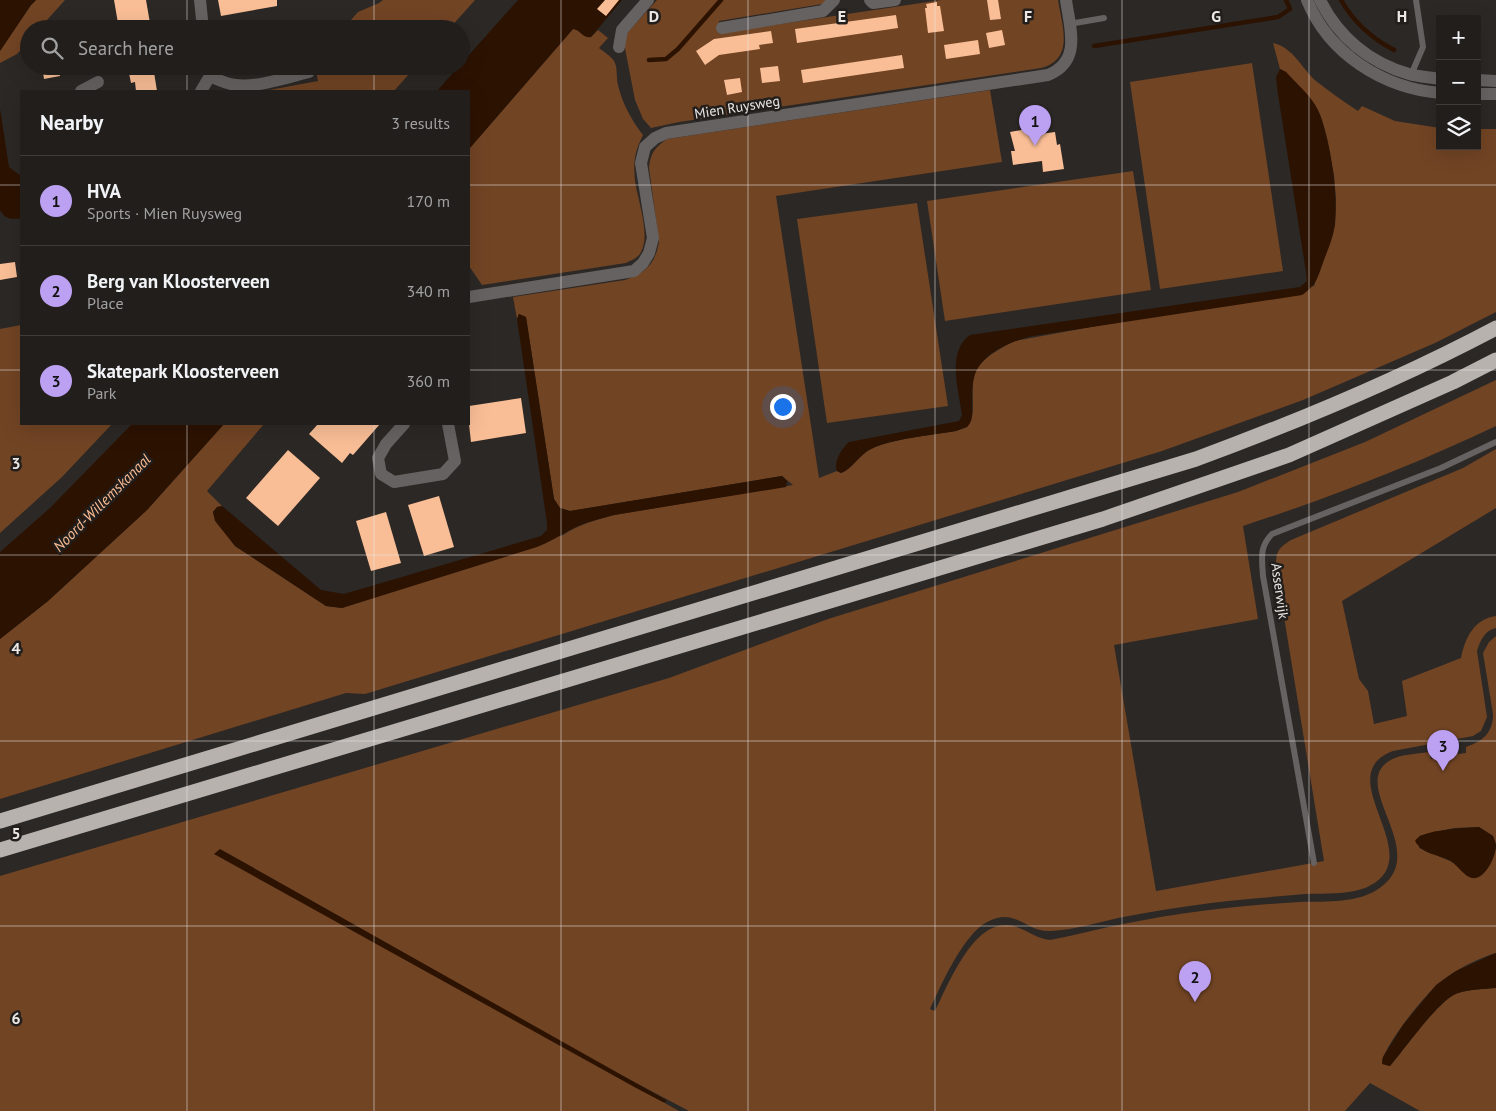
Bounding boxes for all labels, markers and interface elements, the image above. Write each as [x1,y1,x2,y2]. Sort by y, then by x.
text: D [649,6,659,26]
text: E [838,6,846,26]
text: F [1024,6,1032,26]
text: G [1211,6,1221,26]
text: H [1397,6,1407,26]
map controls [1436,15,1481,150]
button: + [1436,15,1481,60]
search box [20,20,470,75]
icon: search [38,34,66,62]
text: Search here [78,36,174,60]
button: − [1436,60,1481,105]
street label: Mien Ruysweg [693,91,781,123]
pin: 1 [1019,105,1051,146]
button: layers [1436,105,1481,150]
text: Nearby [40,109,103,136]
text: 3 results [391,113,450,133]
text: HVA [87,179,121,203]
text: 1 [51,191,61,211]
text: 170 m [407,191,450,211]
text: Sports · Mien Ruysweg [87,203,242,223]
text: Berg van Kloosterveen [87,269,270,293]
text: 2 [51,281,61,301]
text: 340 m [407,281,450,301]
text: Place [87,293,124,313]
text: Skatepark Kloosterveen [87,359,279,383]
text: 3 [51,371,61,391]
text: 360 m [407,371,450,391]
text: Park [87,383,116,403]
your location [770,394,796,420]
water label: Noord-Willemskanaal [49,450,155,556]
text: 3 [11,453,21,473]
street label: Asserwijk [1267,562,1293,620]
text: 4 [11,638,21,658]
pin: 3 [1427,730,1459,771]
text: 5 [11,823,21,843]
pin: 2 [1179,961,1211,1002]
text: 6 [11,1008,21,1028]

